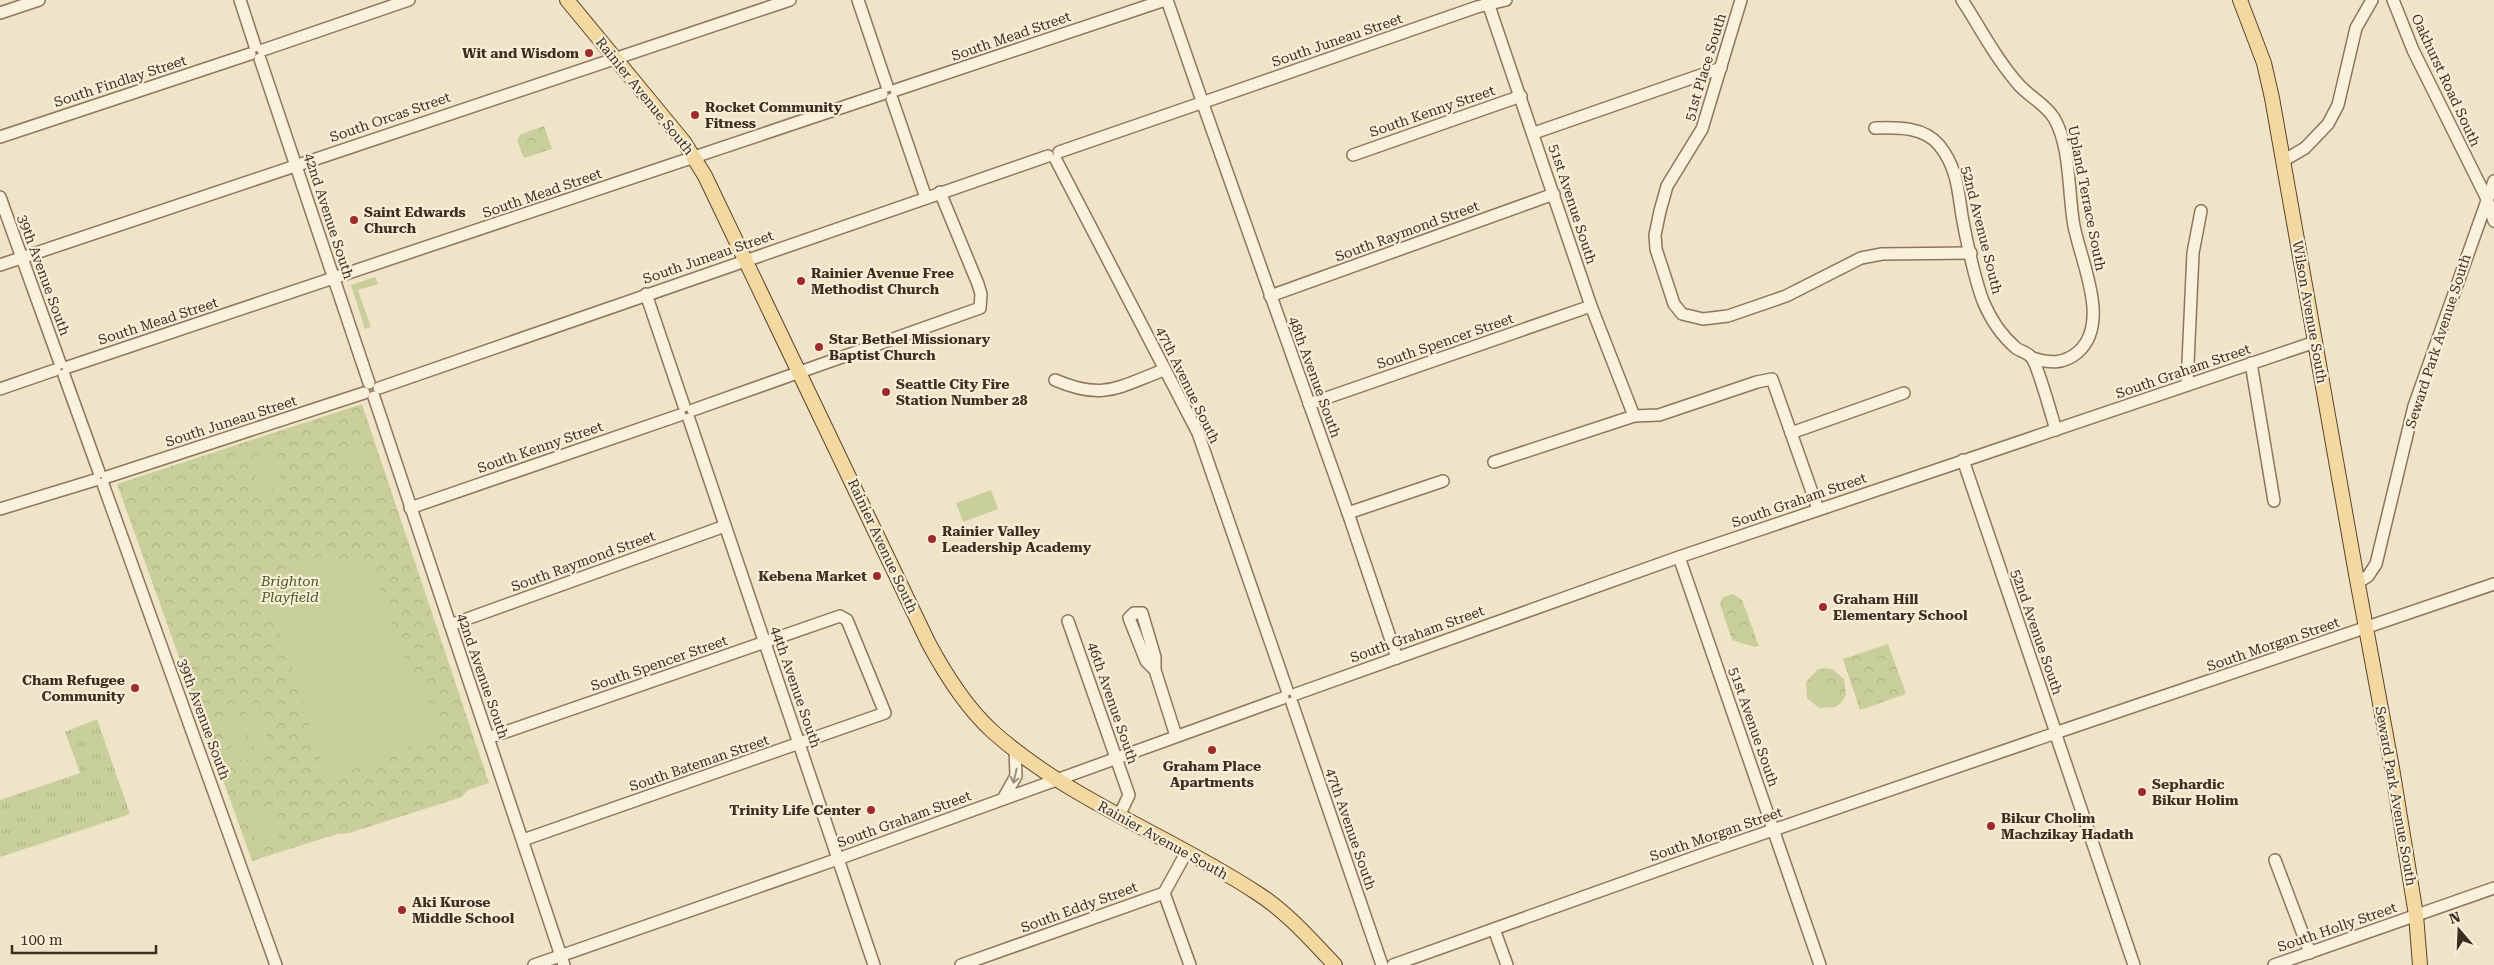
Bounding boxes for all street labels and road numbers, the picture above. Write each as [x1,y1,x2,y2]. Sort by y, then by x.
street label: South Mead Street [949,8,1073,64]
street label: South Juneau Street [1270,10,1404,70]
street label: 51st Place South [1681,11,1729,123]
street label: Oakhurst Road South [2408,11,2484,149]
street label: Rainier Avenue South [593,34,697,158]
street label: South Findlay Street [52,52,188,110]
street label: South Kenny Street [1367,82,1497,140]
street label: South Orcas Street [328,89,452,145]
street label: Upland Terrace South [2065,124,2109,272]
street label: 51st Avenue South [1546,142,1600,266]
street label: 42nd Avenue South [301,151,357,281]
street label: 52nd Avenue South [1958,164,2006,296]
street label: South Mead Street [480,165,604,221]
street label: South Raymond Street [1333,197,1481,265]
street label: 39th Avenue South [15,212,73,338]
street label: South Juneau Street [641,227,775,287]
street label: Wilson Avenue South [2290,239,2330,385]
street label: Seward Park Avenue South [2402,252,2474,430]
street label: South Mead Street [96,294,220,348]
street label: South Spencer Street [1374,310,1516,372]
street label: 48th Avenue South [1286,314,1344,440]
street label: 47th Avenue South [1153,324,1223,446]
street label: South Graham Street [2114,340,2252,402]
street label: South Juneau Street [163,392,299,450]
street label: South Kenny Street [475,418,605,476]
street label: South Graham Street [1730,469,1868,531]
street label: Rainier Avenue South [845,476,921,616]
street label: South Raymond Street [509,527,657,595]
street label: 52nd Avenue South [2008,567,2066,697]
street label: South Graham Street [1348,602,1486,666]
street label: 42nd Avenue South [454,611,512,741]
street label: South Morgan Street [2204,614,2342,674]
street label: 44th Avenue South [768,624,824,750]
street label: South Spencer Street [588,632,730,694]
street label: 46th Avenue South [1085,640,1141,766]
street label: 39th Avenue South [175,656,233,782]
street label: 51st Avenue South [1726,665,1782,789]
street label: Seward Park Avenue South [2372,705,2420,887]
street label: South Bateman Street [627,732,771,794]
street label: 47th Avenue South [1323,766,1379,892]
street label: South Graham Street [835,787,973,851]
street label: Rainier Avenue South [1095,798,1231,882]
street label: South Morgan Street [1647,804,1785,864]
street label: South Eddy Street [1018,878,1140,936]
street label: South Holly Street [2275,899,2399,955]

